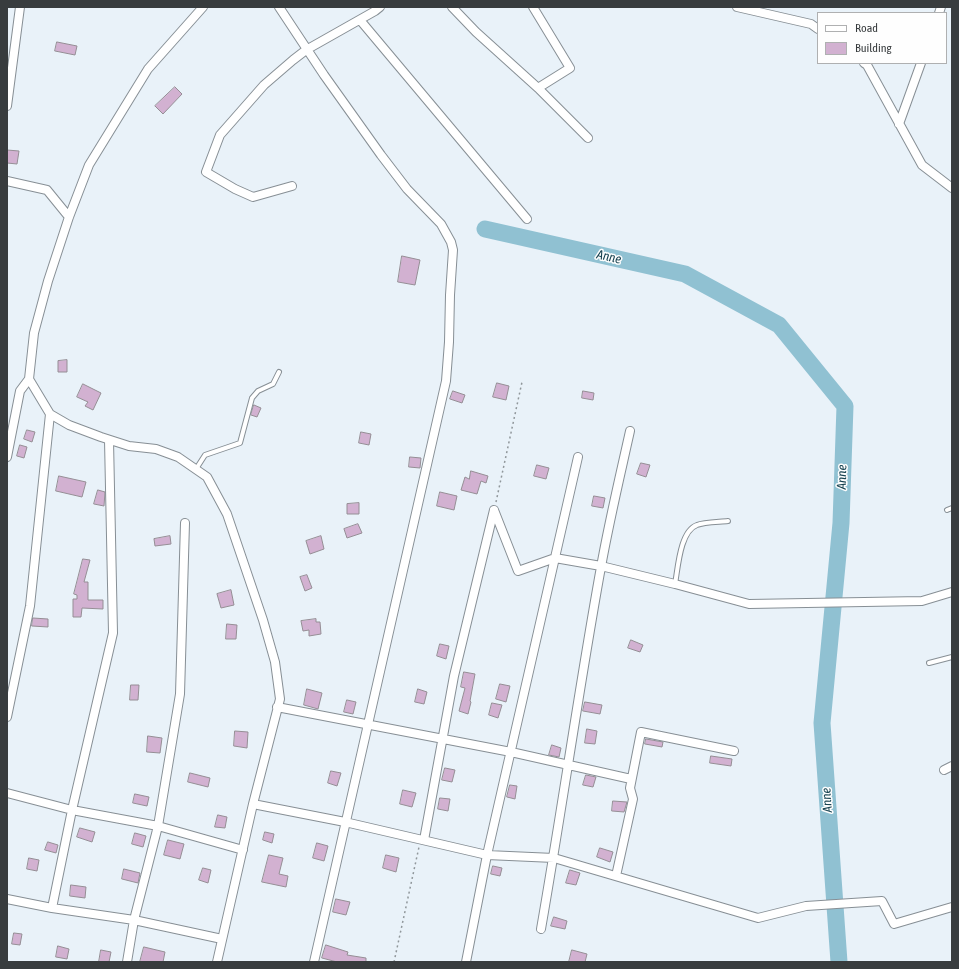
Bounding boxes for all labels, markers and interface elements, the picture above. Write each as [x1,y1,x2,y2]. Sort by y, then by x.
legend [817,12,947,64]
text: Road [855,21,878,35]
text: Building [855,41,892,55]
water label: Anne [595,247,623,267]
water label: Anne [834,464,850,490]
water label: Anne [818,787,836,813]

